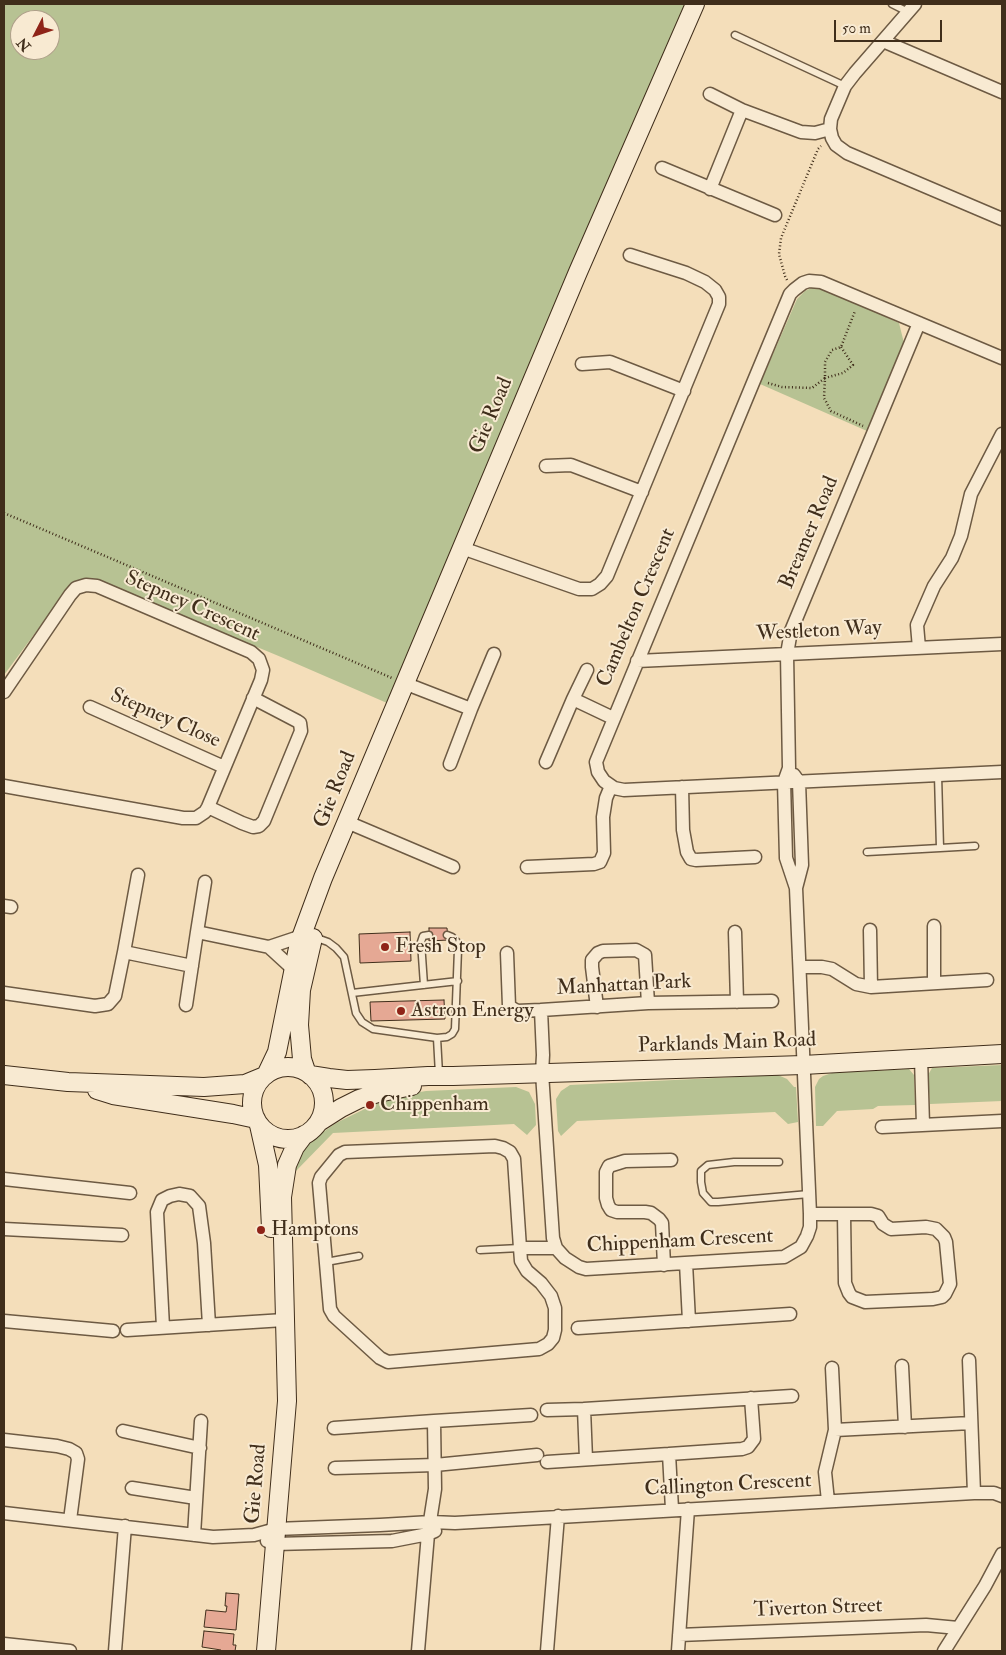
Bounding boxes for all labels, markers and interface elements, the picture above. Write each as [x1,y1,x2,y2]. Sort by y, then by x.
north arrow [10,10,60,60]
scale bar [836,10,944,42]
text: 50 m [842,19,871,38]
text: N [14,34,35,55]
street label: Gie Road [465,374,519,458]
street label: Breamer Road [775,473,845,593]
street label: Cambelton Crescent [592,525,682,691]
street label: Stepney Crescent [121,566,263,648]
street label: Westleton Way [756,616,882,648]
street label: Stepney Close [106,684,224,754]
street label: Gie Road [309,748,363,832]
place label: Fresh Stop [395,934,486,960]
marker: Fresh Stop [379,941,391,953]
street label: Manhattan Park [556,970,692,1002]
place label: Astron Energy [411,998,534,1024]
marker: Astron Energy [395,1005,407,1017]
street label: Parklands Main Road [637,1028,817,1060]
place label: Chippenham [380,1092,489,1118]
marker: Chippenham [364,1099,376,1111]
place label: Hamptons [271,1217,359,1243]
marker: Hamptons [255,1224,267,1236]
street label: Chippenham Crescent [586,1225,774,1259]
street label: Gie Road [241,1443,273,1525]
street label: Callington Crescent [644,1469,812,1503]
street label: Tiverton Street [753,1594,883,1624]

